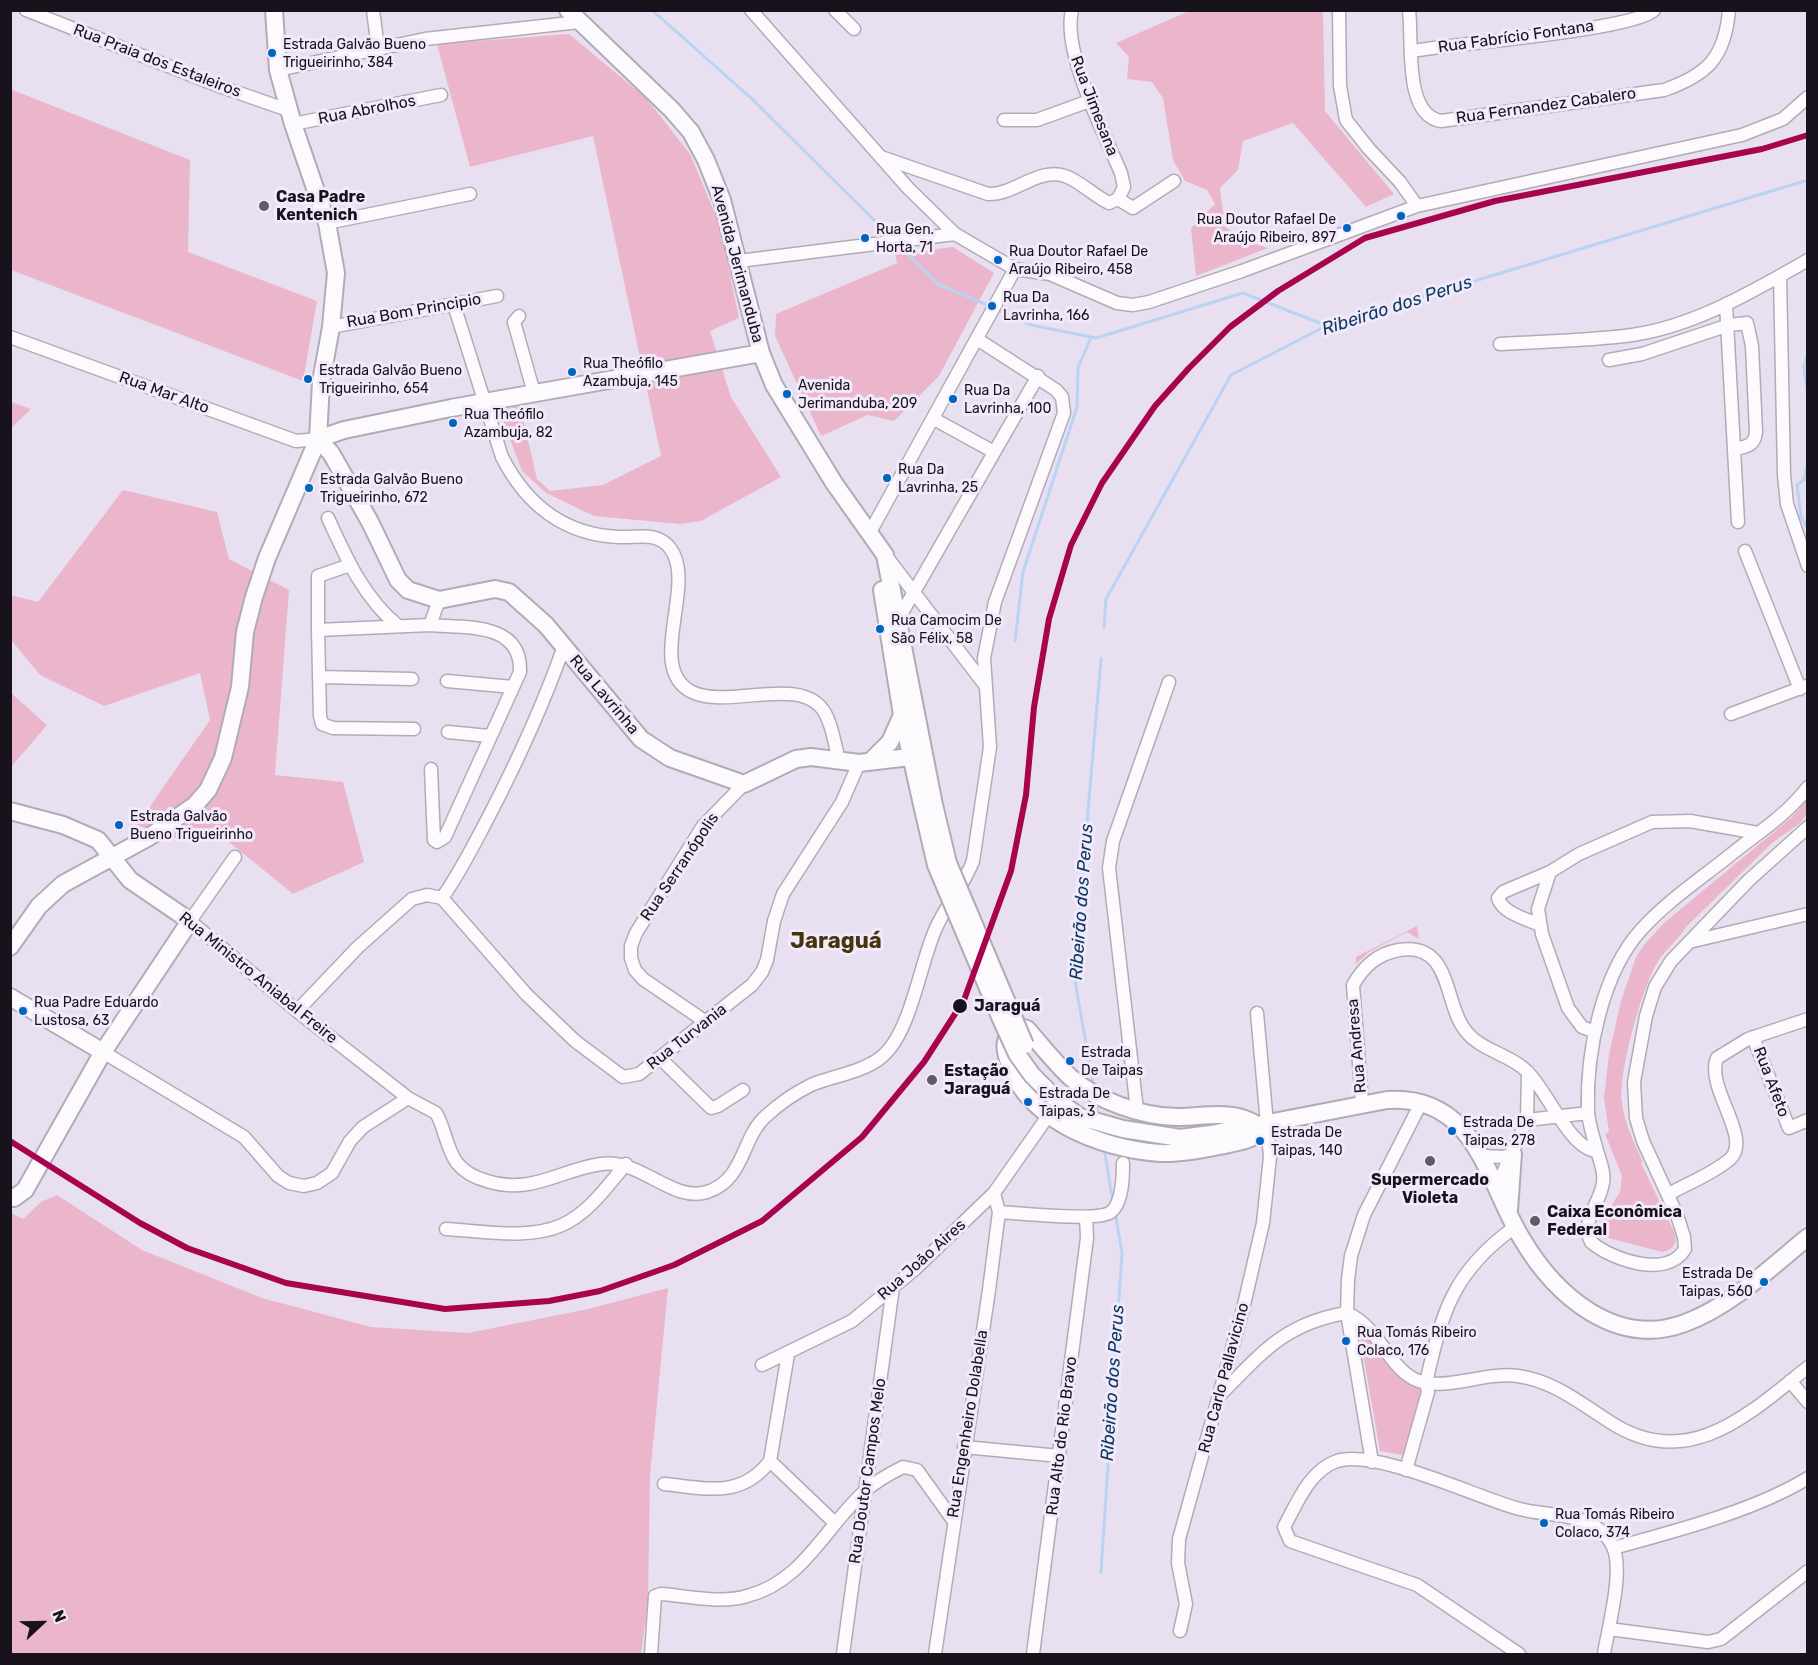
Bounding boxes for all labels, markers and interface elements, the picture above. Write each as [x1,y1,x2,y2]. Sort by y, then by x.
street label: Rua Fabrício Fontana [1437,17,1595,57]
street label: Rua Praia dos Estaleiros [70,20,244,102]
place label: Estrada Galvão Bueno Trigueirinho, 384 [283,37,426,70]
marker: Estrada Galvão Bueno Trigueirinho, 384 [266,47,278,59]
street label: Rua Jimesana [1066,53,1122,159]
street label: Rua Fernandez Cabalero [1455,84,1637,128]
street label: Rua Abrolhos [316,91,418,129]
street label: Avenida Jerimanduba [707,183,767,345]
place label: Casa Padre Kentenich [276,187,365,225]
marker: Casa Padre Kentenich [257,199,271,213]
unlabelled marker [1395,210,1407,222]
place label: Rua Doutor Rafael De Araújo Ribeiro, 897 [1197,212,1336,244]
place label: Rua Gen. Horta, 71 [876,222,934,255]
marker: Rua Doutor Rafael De Araújo Ribeiro, 897 [1341,222,1353,234]
marker: Rua Gen. Horta, 71 [859,232,871,244]
place label: Rua Doutor Rafael De Araújo Ribeiro, 458 [1009,244,1148,276]
marker: Rua Doutor Rafael De Araújo Ribeiro, 458 [992,254,1004,266]
water label: Ribeirão dos Perus [1319,272,1475,340]
street label: Rua Bom Principio [345,290,483,332]
place label: Rua Da Lavrinha, 166 [1003,290,1089,322]
marker: Rua Da Lavrinha, 166 [986,300,998,312]
place label: Rua Theófilo Azambuja, 145 [583,356,678,388]
place label: Estrada Galvão Bueno Trigueirinho, 654 [319,363,462,396]
marker: Rua Theófilo Azambuja, 145 [566,366,578,378]
street label: Rua Mar Alto [116,368,212,418]
marker: Estrada Galvão Bueno Trigueirinho, 654 [302,373,314,385]
place label: Avenida Jerimanduba, 209 [798,378,917,410]
place label: Rua Da Lavrinha, 100 [964,383,1051,416]
marker: Avenida Jerimanduba, 209 [781,388,793,400]
marker: Rua Da Lavrinha, 100 [947,393,959,405]
place label: Rua Theófilo Azambuja, 82 [464,407,553,440]
marker: Rua Theófilo Azambuja, 82 [447,417,459,429]
place label: Rua Da Lavrinha, 25 [898,462,978,494]
place label: Estrada Galvão Bueno Trigueirinho, 672 [320,472,463,504]
marker: Rua Da Lavrinha, 25 [881,472,893,484]
marker: Estrada Galvão Bueno Trigueirinho, 672 [303,482,315,494]
place label: Rua Camocim De São Félix, 58 [891,613,1002,646]
marker: Rua Camocim De São Félix, 58 [874,623,886,635]
street label: Rua Lavrinha [565,651,643,739]
place label: Estrada Galvão Bueno Trigueirinho [130,809,253,842]
street label: Rua Serranópolis [637,809,723,925]
marker: Estrada Galvão Bueno Trigueirinho [113,819,125,831]
water label: Ribeirão dos Perus [1066,823,1098,981]
street label: Rua Ministro Aniabal Freire [175,908,341,1048]
district label: Jaraguá [790,929,882,955]
place label: Rua Padre Eduardo Lustosa, 63 [34,995,159,1028]
place label: Jaraguá [974,996,1041,1016]
marker: Jaraguá [951,997,969,1015]
street label: Rua Andresa [1343,998,1371,1094]
street label: Rua Turvania [643,1000,731,1074]
marker: Rua Padre Eduardo Lustosa, 63 [17,1005,29,1017]
street label: Rua Afeto [1749,1044,1793,1120]
place label: Estrada De Taipas [1081,1045,1143,1078]
marker: Estrada De Taipas [1064,1055,1076,1067]
place label: Estação Jaraguá [944,1061,1011,1099]
marker: Estação Jaraguá [925,1073,939,1087]
place label: Estrada De Taipas, 3 [1039,1086,1110,1118]
marker: Estrada De Taipas, 3 [1022,1096,1034,1108]
place label: Estrada De Taipas, 278 [1463,1115,1535,1148]
place label: Estrada De Taipas, 140 [1271,1125,1343,1158]
marker: Estrada De Taipas, 278 [1446,1125,1458,1137]
marker: Estrada De Taipas, 140 [1254,1135,1266,1147]
marker: Supermercado Violeta [1423,1154,1437,1168]
place label: Supermercado Violeta [1371,1170,1489,1208]
place label: Caixa Econômica Federal [1547,1202,1682,1240]
marker: Caixa Econômica Federal [1528,1214,1542,1228]
street label: Rua João Aires [874,1215,970,1305]
place label: Estrada De Taipas, 560 [1679,1266,1753,1298]
marker: Estrada De Taipas, 560 [1758,1276,1770,1288]
street label: Rua Carlo Pallavicino [1195,1301,1253,1455]
water label: Ribeirão dos Perus [1097,1304,1129,1462]
place label: Rua Tomás Ribeiro Colaco, 176 [1357,1325,1477,1358]
street label: Rua Engenheiro Dolabella [944,1329,992,1519]
marker: Rua Tomás Ribeiro Colaco, 176 [1340,1335,1352,1347]
street label: Rua Alto do Rio Bravo [1043,1355,1081,1517]
street label: Rua Doutor Campos Melo [845,1377,891,1565]
place label: Rua Tomás Ribeiro Colaco, 374 [1555,1507,1675,1540]
marker: Rua Tomás Ribeiro Colaco, 374 [1538,1517,1550,1529]
north arrow [12,1593,72,1653]
text: N [48,1607,70,1625]

